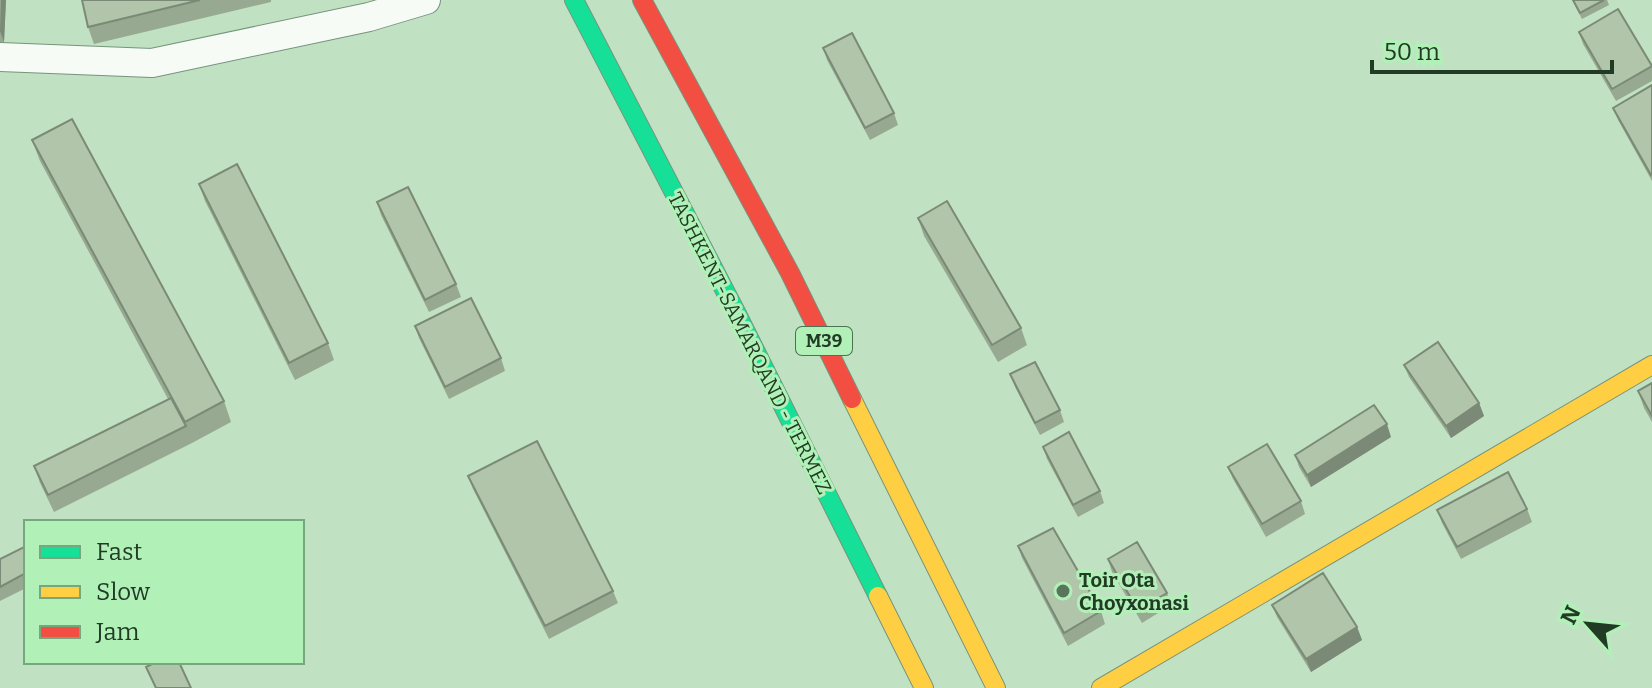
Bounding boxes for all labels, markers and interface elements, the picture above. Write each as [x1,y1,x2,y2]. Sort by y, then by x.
scale bar [1372,24,1612,74]
text: 50 m [1384,38,1440,66]
street label: TASHKENT-SAMARQAND - TERMEZ [663,188,837,498]
road number: M39 [796,327,852,355]
legend [24,520,304,664]
text: Fast [96,538,142,566]
place label: Toir Ota Choyxonasi [1079,568,1189,615]
text: Slow [96,578,151,606]
marker: Toir Ota Choyxonasi [1054,582,1072,600]
north arrow [1548,584,1628,664]
text: N [1555,601,1587,629]
text: Jam [95,618,140,646]

